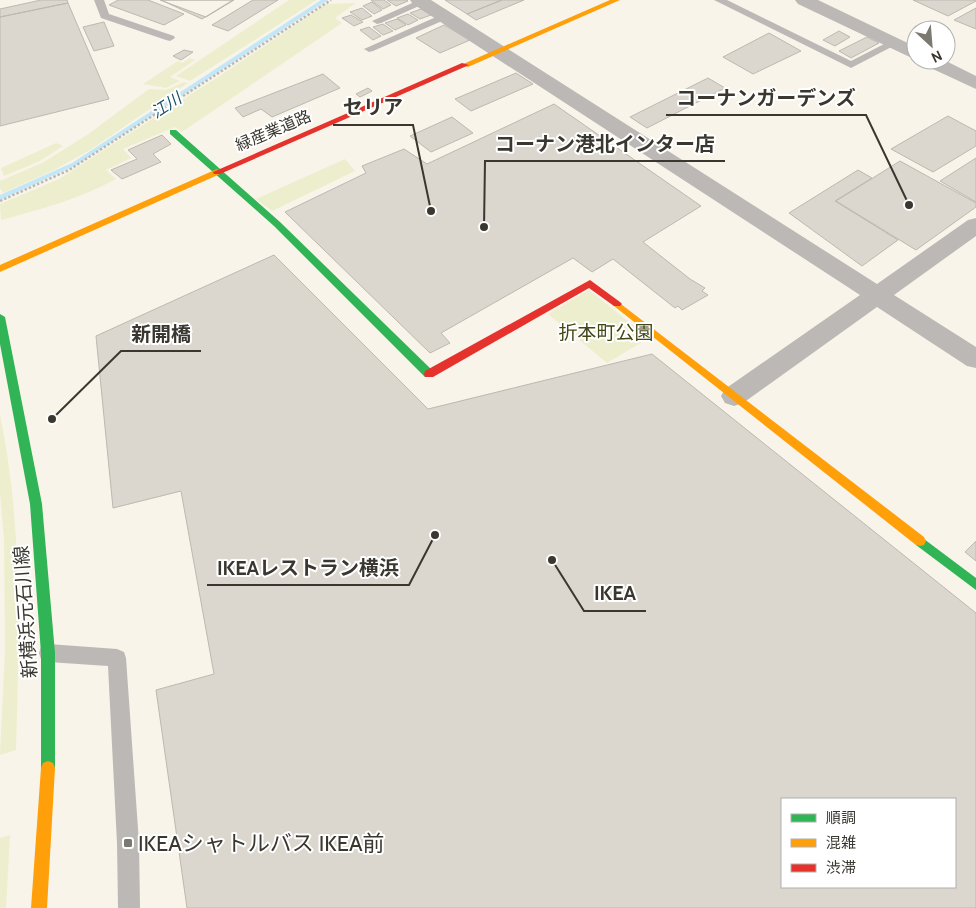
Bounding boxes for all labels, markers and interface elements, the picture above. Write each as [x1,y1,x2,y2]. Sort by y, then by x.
north arrow [906,20,956,70]
text: N [928,46,945,67]
callout: コーナンガーデンズ [666,80,866,115]
text: コーナンガーデンズ [676,86,856,110]
water label: 江川 [148,88,187,122]
callout: セリア [333,90,413,125]
text: セリア [343,95,403,119]
street label: 緑産業道路 [233,106,314,155]
callout: コーナン港北インター店 [485,126,725,161]
text: コーナン港北インター店 [495,132,715,156]
callout: 新開橋 [121,316,201,351]
park label: 折本町公園 [558,321,654,344]
text: 新開橋 [131,322,191,346]
street label: 新横浜元石川線 [9,545,42,679]
callout: IKEAレストラン横浜 [207,550,409,585]
text: IKEAレストラン横浜 [217,556,399,580]
callout: IKEA [584,576,646,611]
text: IKEA [594,581,637,605]
legend [781,798,956,888]
text: 順調 [826,809,856,827]
place label: IKEAシャトルバス IKEA前 [138,830,385,857]
text: 混雑 [826,834,856,852]
marker: IKEAシャトルバス IKEA前 [122,837,134,849]
text: 渋滞 [826,859,856,877]

